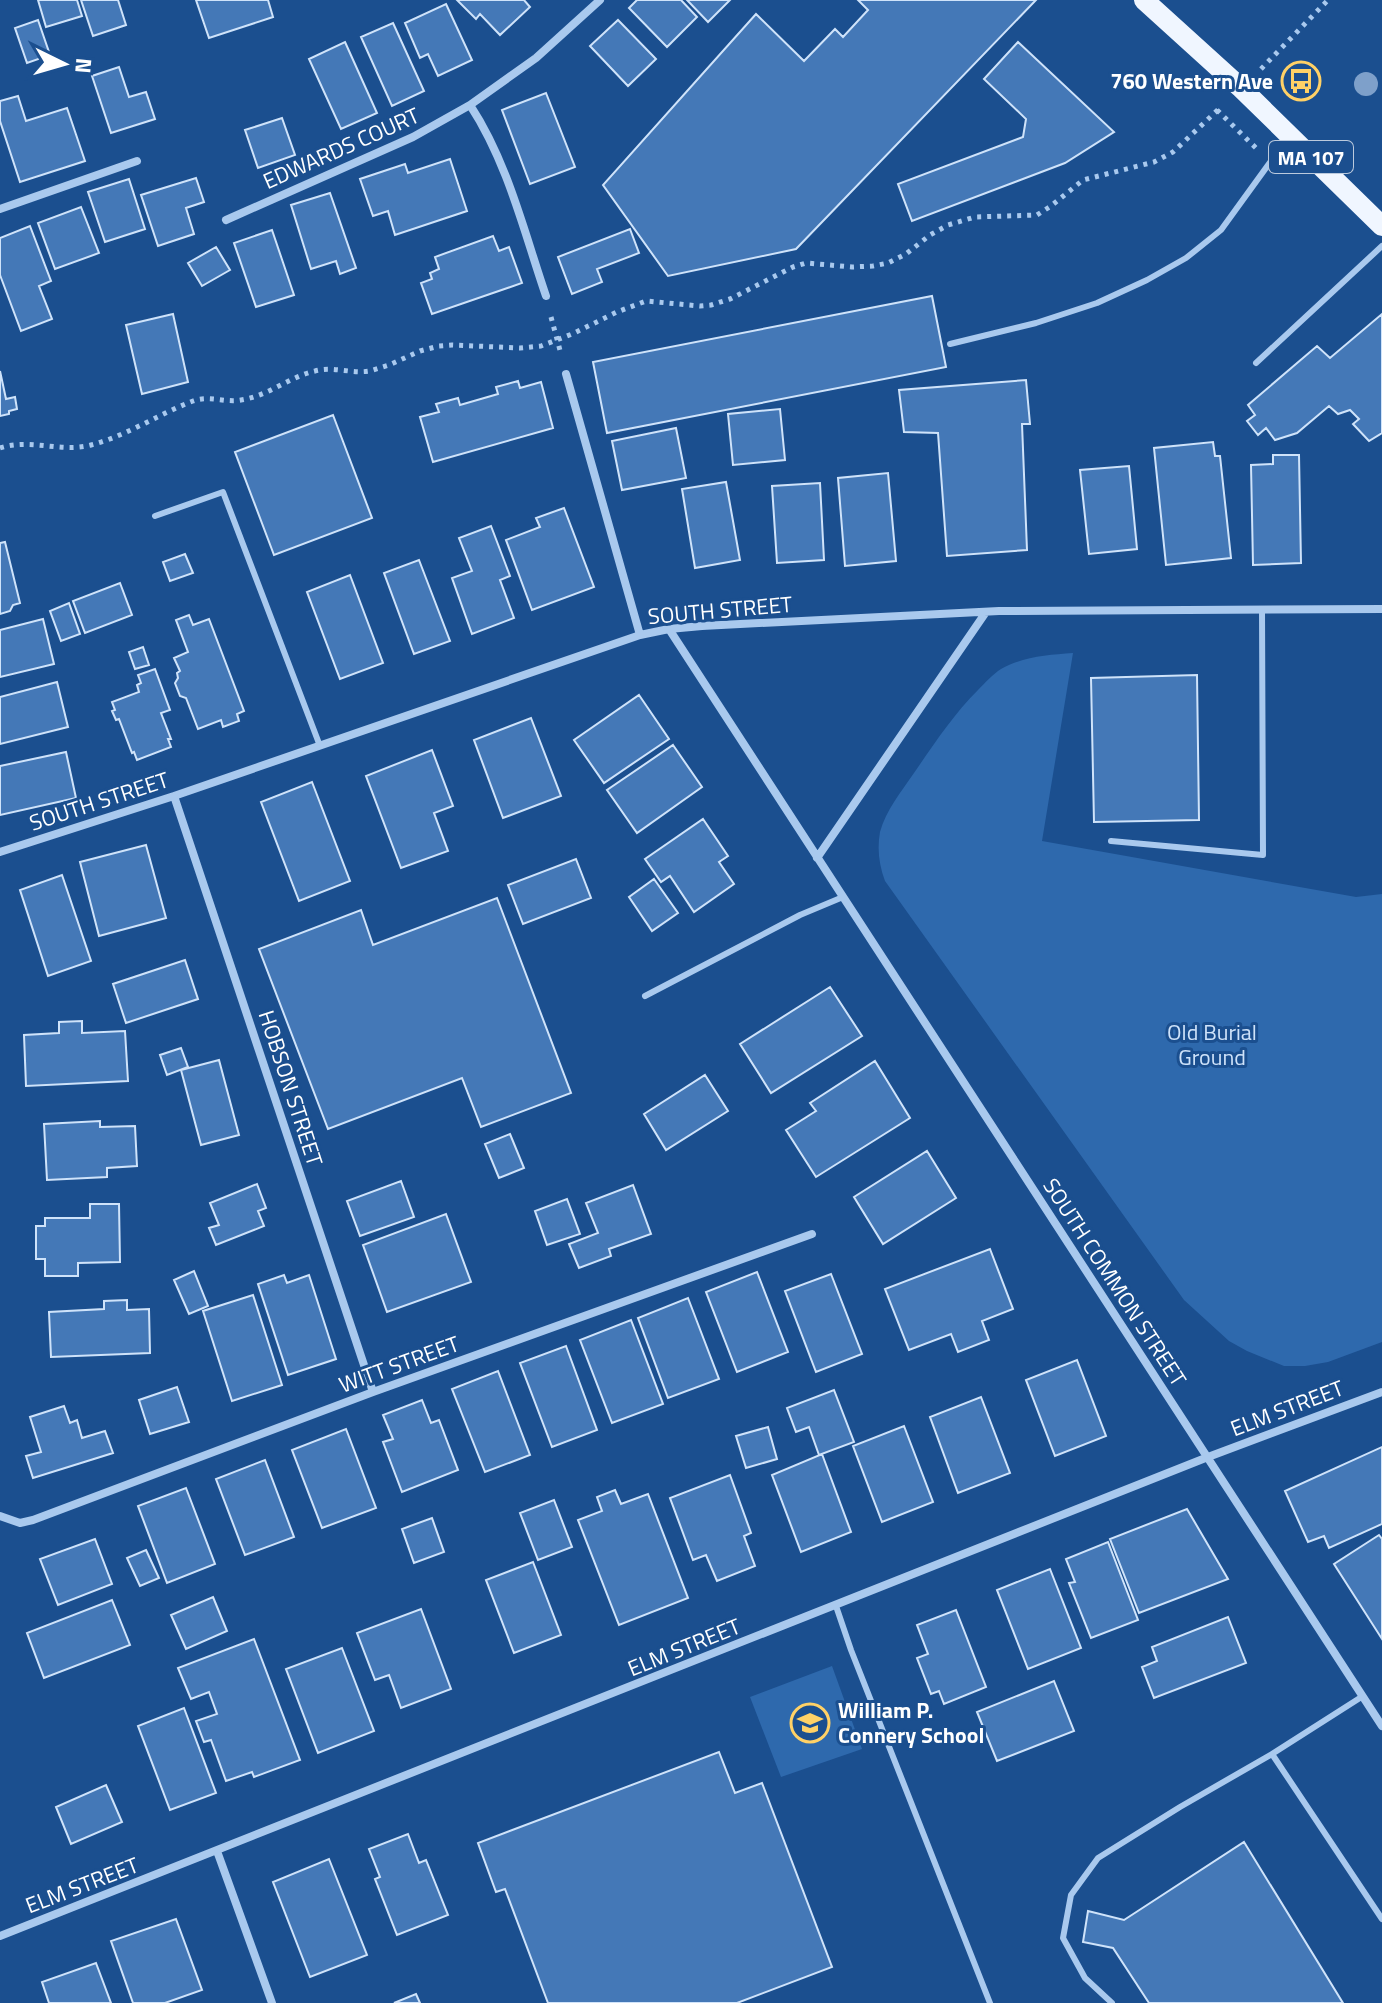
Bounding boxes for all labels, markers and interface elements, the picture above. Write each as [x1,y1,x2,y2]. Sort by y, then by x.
north arrow [24,24,104,104]
text: N [66,57,102,75]
bus stop icon: 760 Western Ave [1280,60,1322,102]
place label: 760 Western Ave [1110,64,1273,98]
street label: EDWARDS COURT [257,98,425,198]
road number: MA 107 [1269,141,1353,173]
street label: SOUTH STREET [646,587,794,633]
street label: SOUTH STREET [25,762,174,840]
street label: HOBSON STREET [250,1006,332,1171]
park label: Old Burial Ground [1167,1015,1257,1074]
street label: SOUTH COMMON STREET [1035,1171,1195,1393]
street label: WITT STREET [334,1326,464,1401]
street label: ELM STREET [1225,1371,1349,1445]
street label: ELM STREET [622,1609,746,1685]
place label: William P. Connery School [838,1693,984,1752]
school or university icon: William P. Connery School [789,1702,831,1744]
street label: ELM STREET [20,1848,144,1922]

